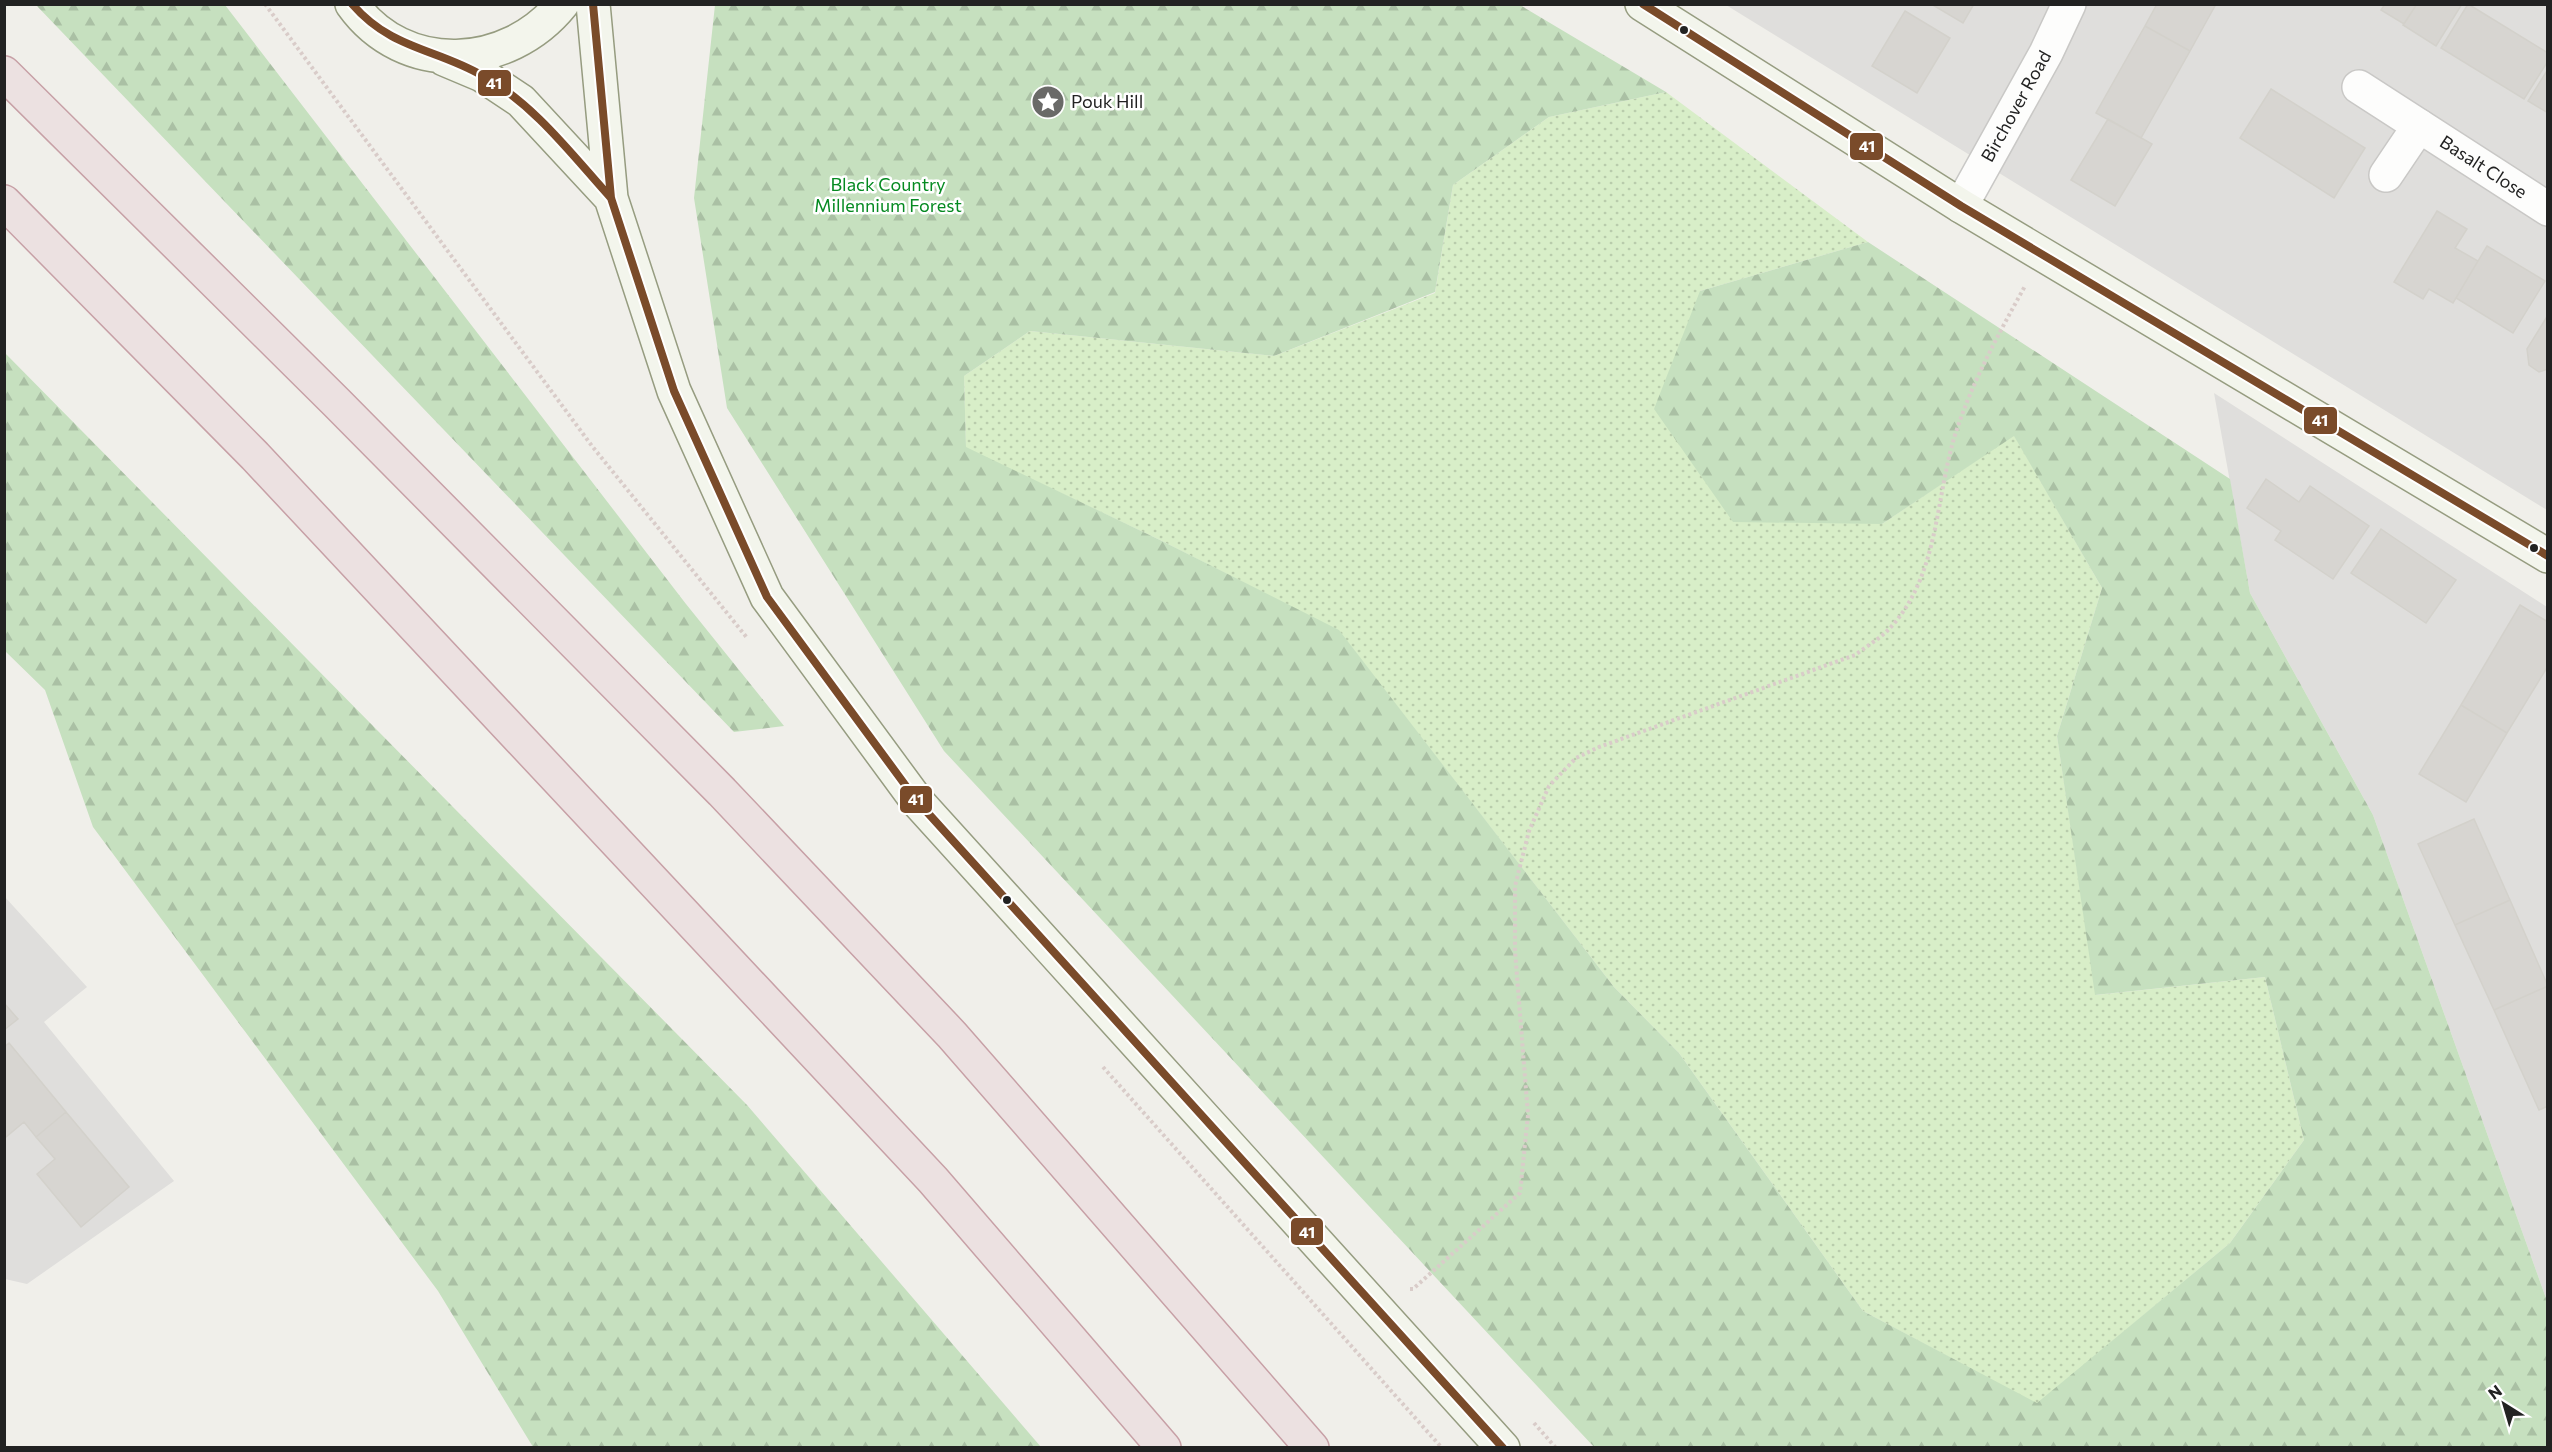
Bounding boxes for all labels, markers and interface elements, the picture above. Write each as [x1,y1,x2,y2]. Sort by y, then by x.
unlabelled marker [1678,24,1690,36]
street label: Birchover Road [1976,46,2055,165]
line badge: 41 [477,69,512,97]
text: 41 [486,73,502,92]
place icon: Pouk Hill [1030,84,1066,120]
place label: Pouk Hill [1071,90,1143,112]
street label: Basalt Close [2436,130,2532,203]
line badge: 41 [1849,132,1884,161]
text: 41 [1859,136,1875,155]
park label: Black Country Millennium Forest [814,173,962,216]
line badge: 41 [2303,406,2338,435]
text: 41 [2312,410,2328,429]
unlabelled marker [2528,542,2540,554]
line badge: 41 [899,785,933,814]
text: 41 [908,789,924,808]
unlabelled marker [1001,894,1013,906]
line badge: 41 [1290,1217,1324,1246]
text: 41 [1299,1222,1315,1241]
north arrow [2474,1374,2534,1434]
text: N [2484,1380,2505,1403]

